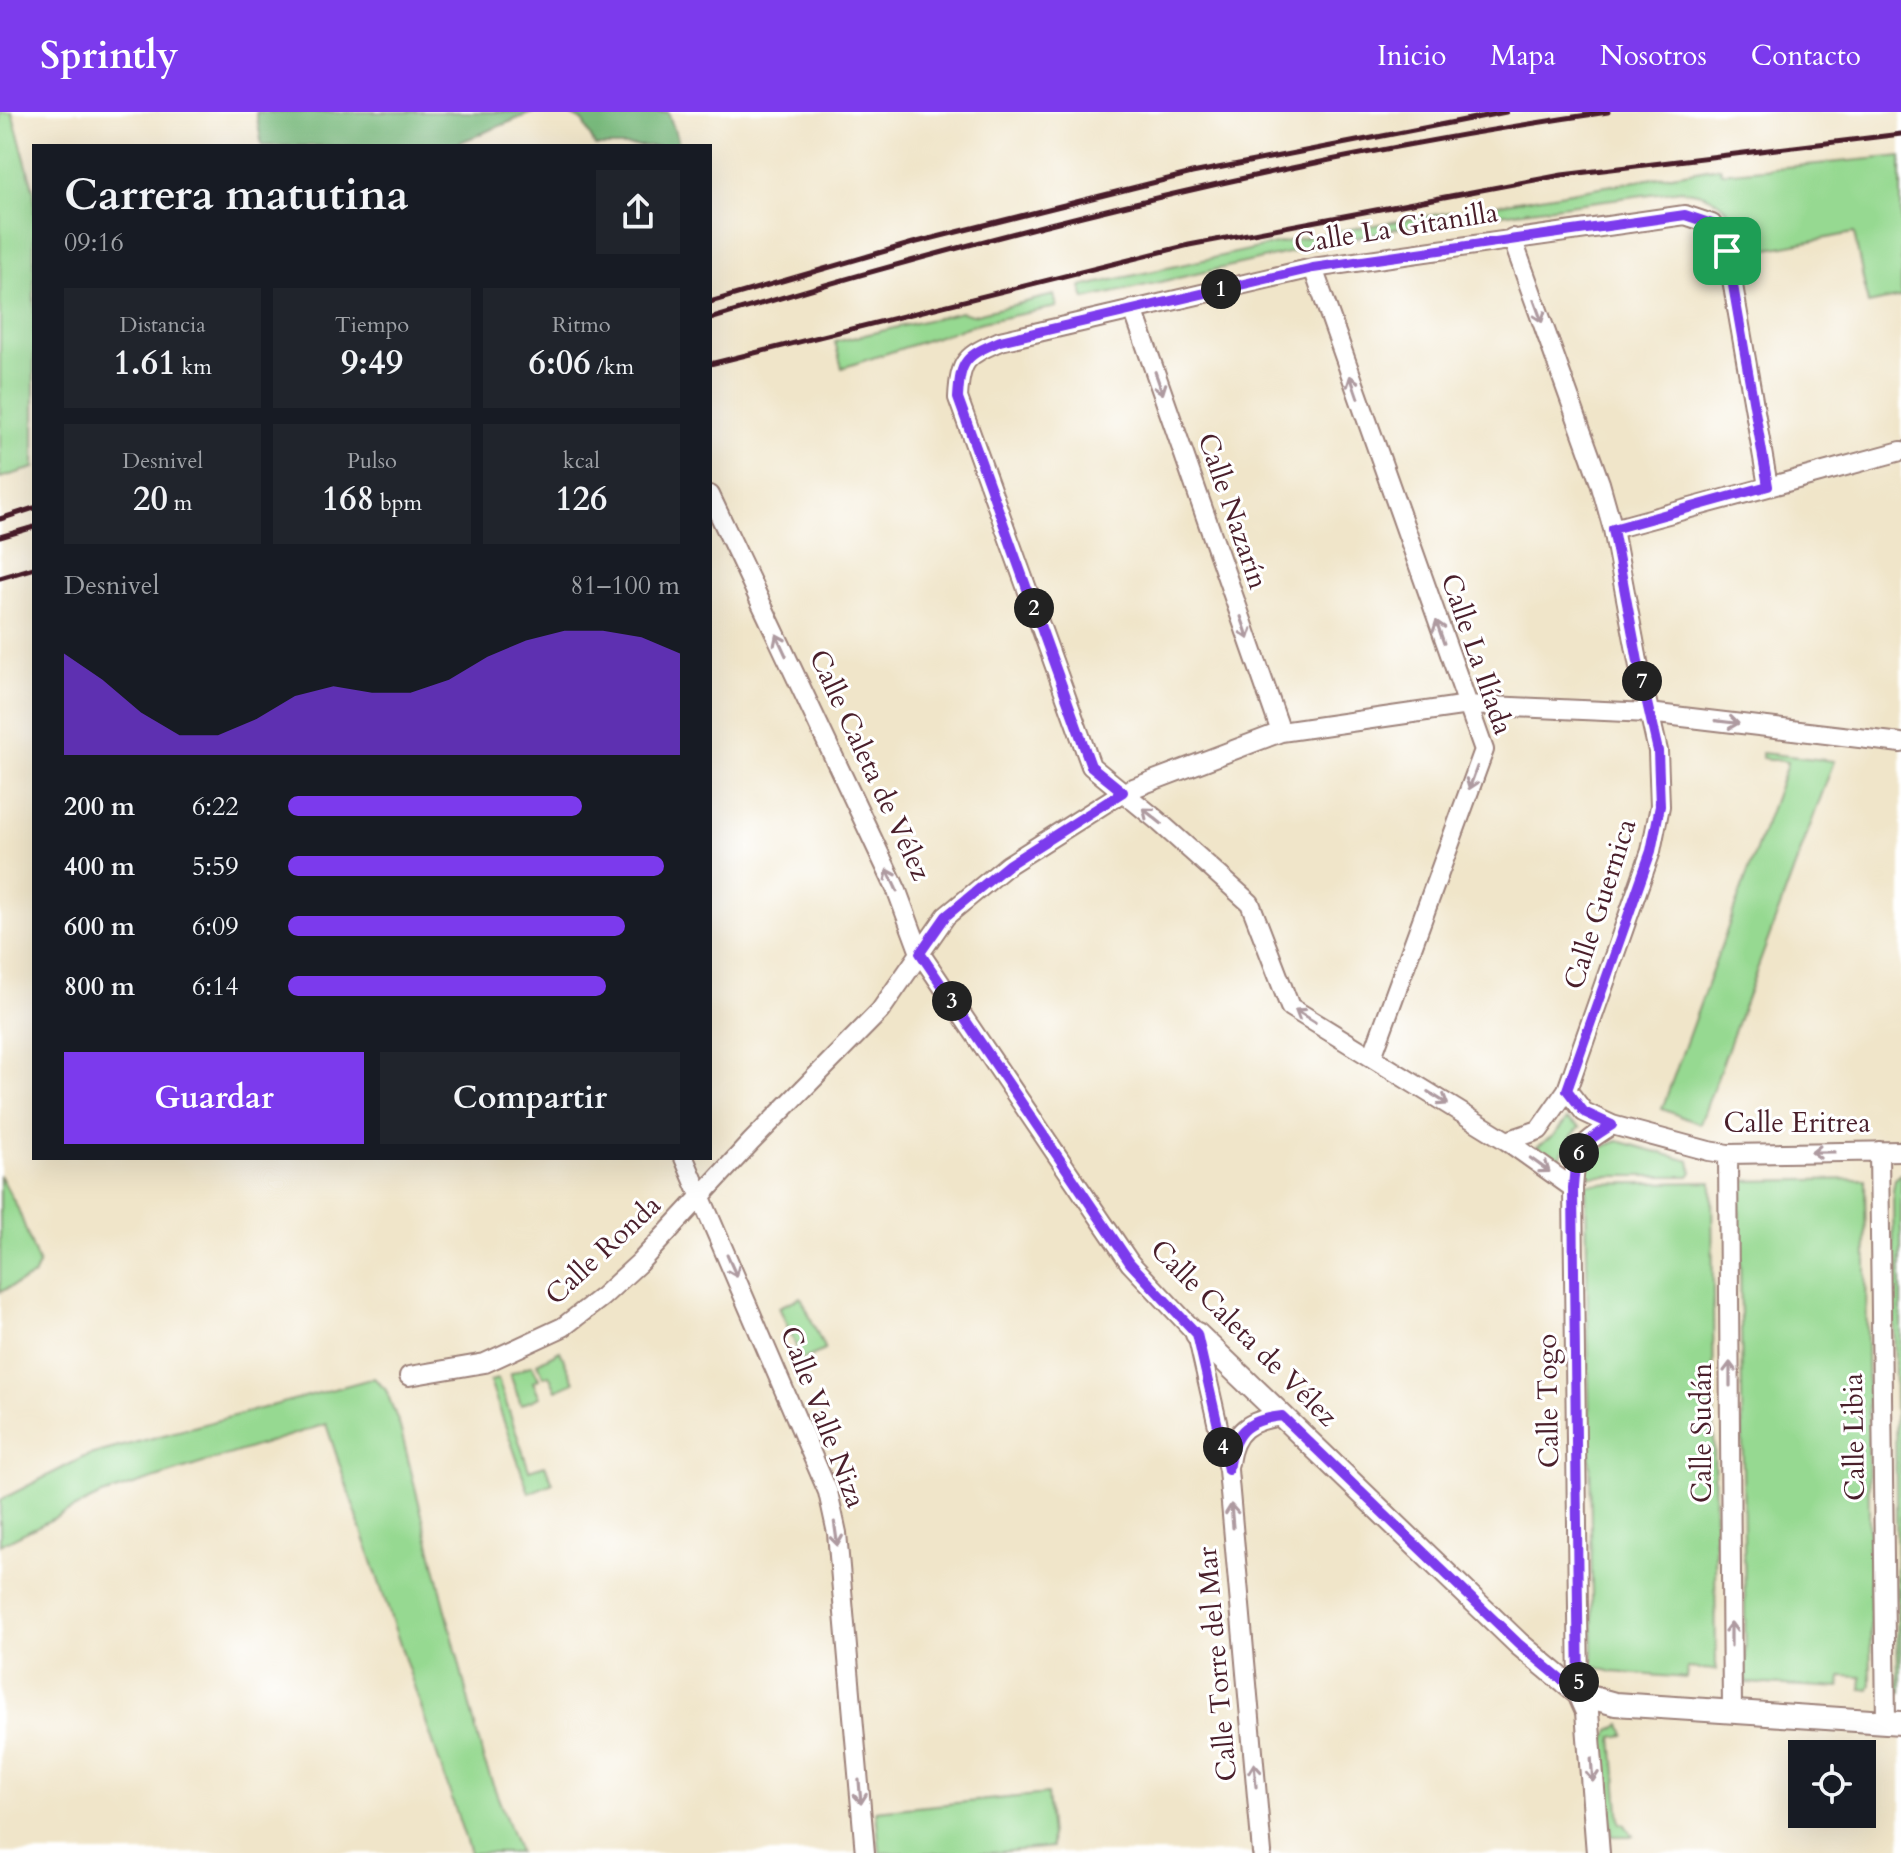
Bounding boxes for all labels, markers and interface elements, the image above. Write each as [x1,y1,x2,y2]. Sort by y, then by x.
text: Sprintly [40,30,178,82]
text: Inicio [1377,37,1446,75]
text: Mapa [1490,37,1556,75]
text: Nosotros [1600,37,1707,75]
text: Contacto [1751,37,1861,75]
text: Carrera matutina [64,165,409,225]
button: share [596,170,680,254]
street label: Calle La Gitanilla [1291,193,1501,263]
pin [1693,217,1761,285]
text: 09:16 [64,225,124,260]
icon: arrive [1705,229,1749,273]
pin: 1 [1201,269,1241,309]
text: 1 [1215,274,1227,304]
one-way arrow [1532,298,1546,323]
text: Distancia [120,310,206,340]
text: Tiempo [335,310,409,340]
text: Ritmo [552,310,611,340]
text: 1.61 [113,340,176,386]
text: 9:49 [341,340,403,386]
text: 6:06 [529,340,591,386]
text: km [176,352,212,382]
text: /km [591,352,634,382]
one-way arrow [1152,370,1167,395]
one-way arrow [1346,375,1360,399]
street label: Calle Nazarín [1189,428,1277,594]
text: Desnivel [122,446,203,476]
text: Pulso [347,446,397,476]
text: kcal [563,446,600,476]
text: 20 [133,476,168,522]
text: 168 [322,476,374,522]
text: 126 [555,476,607,522]
text: m [168,488,192,518]
text: bpm [374,488,422,518]
text: Desnivel [64,568,159,603]
text: 81–100 m [570,568,680,603]
street label: Calle La Ilíada [1432,568,1522,740]
pin: 2 [1014,588,1054,628]
text: 2 [1028,593,1040,623]
one-way arrow [1238,615,1253,640]
one-way arrow [1432,620,1447,645]
one-way arrow [773,634,788,658]
street label: Calle Caleta de Vélez [800,643,940,887]
pin: 7 [1622,661,1662,701]
text: 7 [1636,666,1648,696]
one-way arrow [1713,715,1740,730]
one-way arrow [1465,765,1480,790]
text: 200 m [64,789,135,824]
text: 6:22 [192,789,239,824]
one-way arrow [1142,807,1163,825]
street label: Calle Guernica [1555,814,1645,994]
text: 400 m [64,849,135,884]
text: 5:59 [192,849,239,884]
one-way arrow [883,869,898,893]
text: 600 m [64,909,135,944]
text: 6:09 [192,909,239,944]
text: 800 m [64,969,135,1004]
text: 6:14 [192,969,239,1004]
pin: 3 [932,981,972,1021]
text: 3 [946,986,958,1016]
one-way arrow [1294,1008,1317,1024]
button: Guardar [64,1052,364,1144]
button: Compartir [380,1052,680,1144]
one-way arrow [1426,1091,1449,1107]
street label: Calle Eritrea [1723,1104,1871,1142]
pin: 6 [1559,1133,1599,1173]
text: 6 [1573,1138,1585,1168]
one-way arrow [1810,1145,1837,1160]
one-way arrow [1529,1157,1551,1173]
street label: Calle Ronda [537,1187,669,1313]
street label: Calle Caleta de Vélez [1142,1231,1346,1435]
one-way arrow [725,1254,740,1278]
street label: Calle Valle Niza [771,1321,875,1513]
street label: Calle Togo [1528,1333,1568,1469]
one-way arrow [1722,1361,1738,1388]
street label: Calle Sudán [1683,1363,1721,1503]
street label: Calle Libia [1834,1373,1874,1501]
pin: 4 [1203,1427,1243,1467]
text: 4 [1217,1432,1229,1462]
one-way arrow [1224,1503,1239,1530]
one-way arrow [829,1520,844,1546]
street label: Calle Torre del Mar [1188,1544,1246,1783]
one-way arrow [1723,1621,1739,1648]
pin: 5 [1559,1662,1599,1702]
text: 5 [1573,1667,1585,1697]
map controls [1788,1740,1876,1828]
button: locate [1788,1740,1876,1828]
one-way arrow [1585,1756,1600,1783]
one-way arrow [1248,1762,1263,1789]
one-way arrow [853,1779,868,1805]

